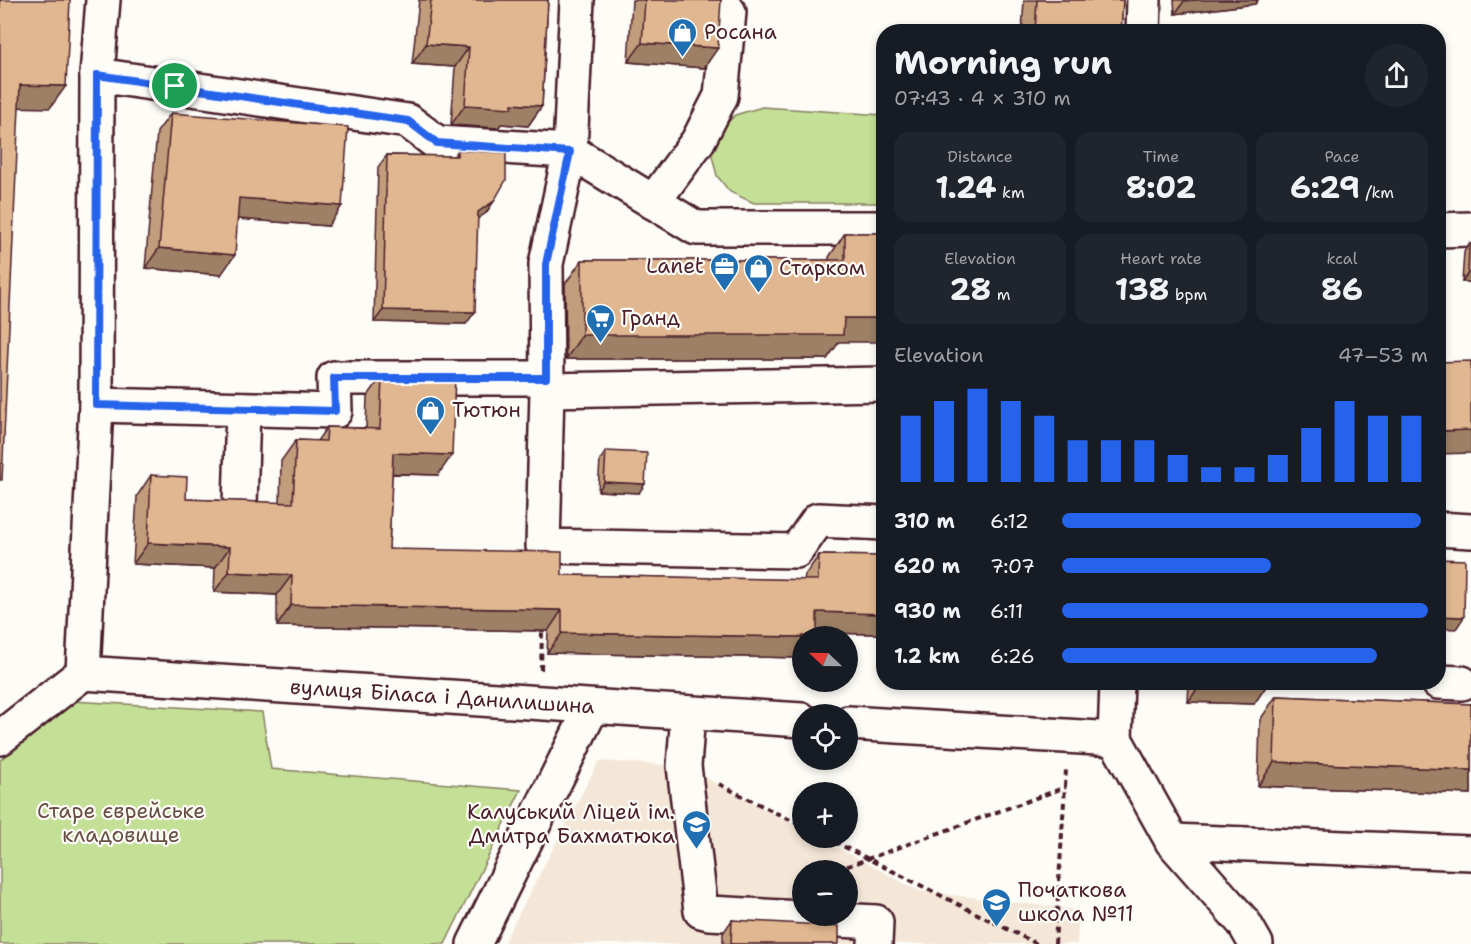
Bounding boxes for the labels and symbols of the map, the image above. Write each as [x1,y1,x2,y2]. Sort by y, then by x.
shop icon: Росана [667,16,699,58]
place label: Росана [704,18,777,46]
pin [149,60,200,111]
office icon: Lanet [709,250,741,292]
place label: Lanet [646,252,704,280]
shop icon: Старком [742,252,774,294]
place label: Старком [779,254,865,282]
supermarket icon: Гранд [584,302,616,344]
place label: Гранд [621,304,680,332]
shop icon: Тютюн [415,394,447,436]
place label: Тютюн [452,396,521,424]
north arrow [792,626,858,692]
street label: вулиця Біласа і Данилишина [289,673,596,720]
park label: Старе єврейське кладовище [37,797,205,849]
place label: Калуський Ліцей ім. Дмитра Бахматюка [467,798,675,850]
school or university icon: Калуський Ліцей ім. Дмитра Бахматюка [680,808,712,850]
place label: Початкова школа №11 [1018,876,1134,928]
school or university icon: Початкова школа №11 [981,886,1013,928]

